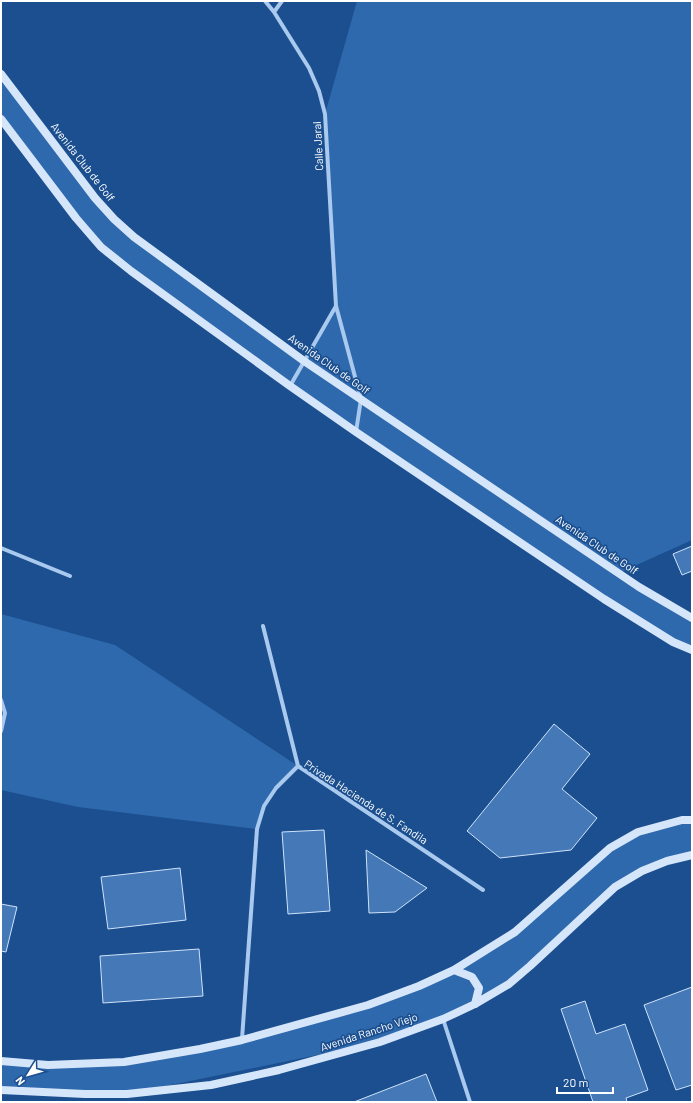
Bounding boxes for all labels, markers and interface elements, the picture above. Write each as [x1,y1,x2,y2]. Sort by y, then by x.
street label: Avenida Club de Golf [49,120,118,204]
street label: Calle Jaral [310,121,325,171]
street label: Avenida Club de Golf [286,331,373,397]
street label: Avenida Club de Golf [554,512,641,577]
street label: Privada Hacienda de S. Fandila [302,757,430,846]
street label: Avenida Rancho Viejo [319,1010,419,1053]
north arrow [8,1055,48,1095]
scale bar [557,1069,613,1095]
text: N [12,1074,27,1088]
text: 20 m [563,1075,589,1089]

